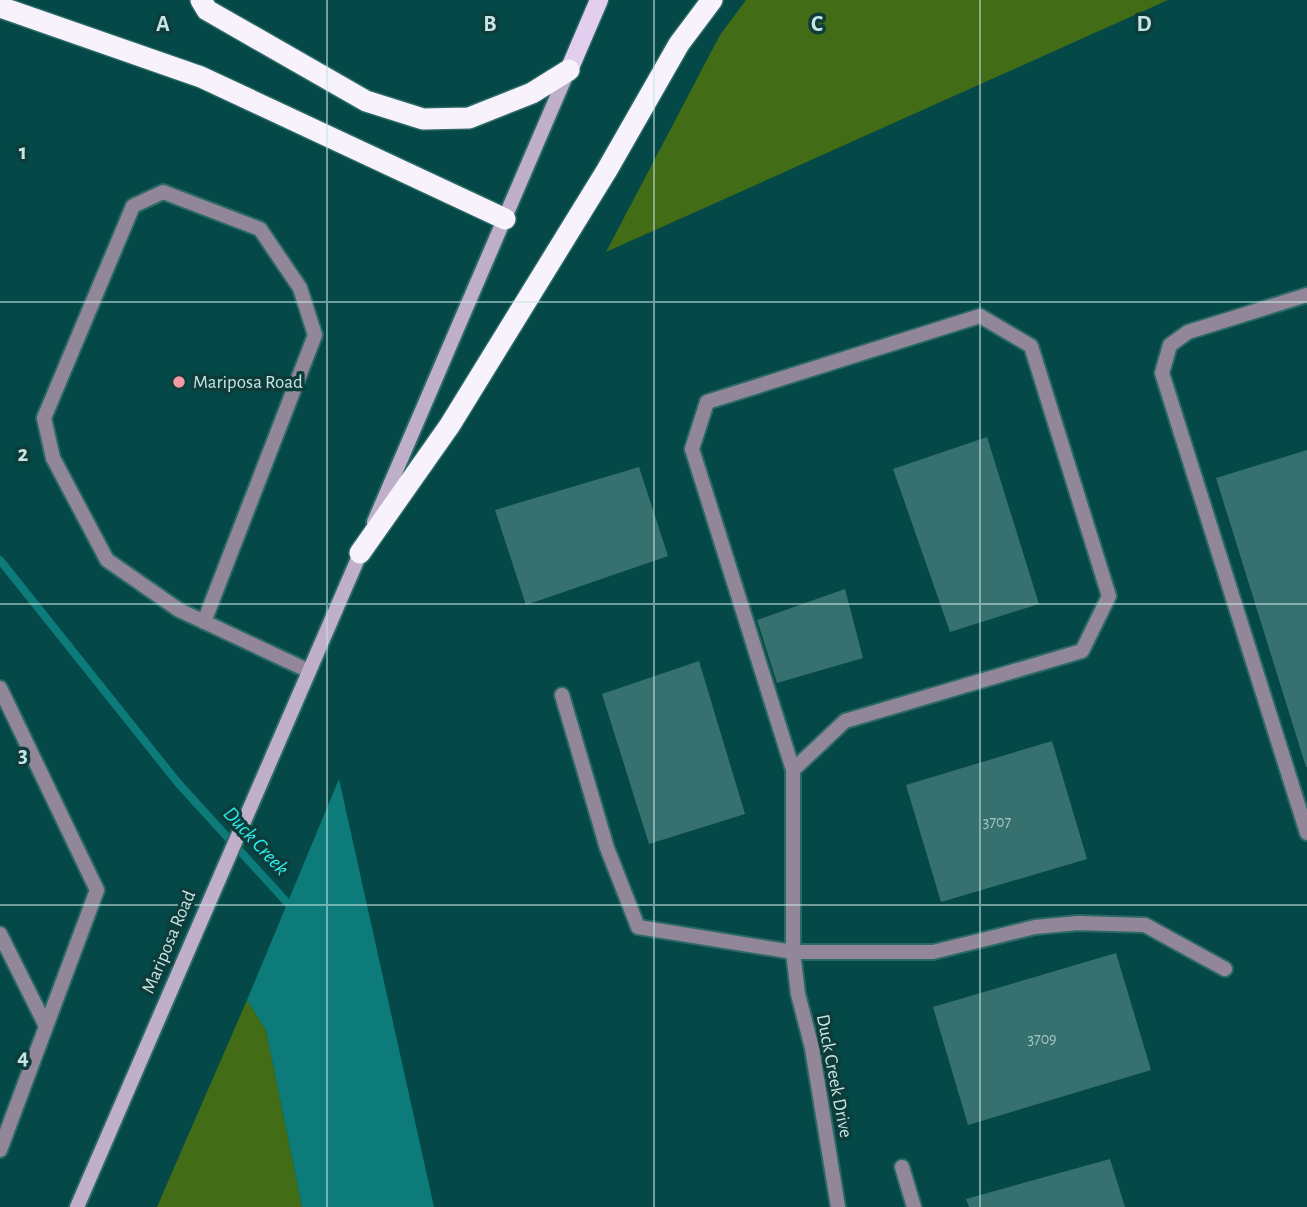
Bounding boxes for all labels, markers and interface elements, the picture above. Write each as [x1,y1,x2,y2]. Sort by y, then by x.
text: A [156,13,170,36]
text: B [483,13,497,36]
text: C [811,13,823,36]
text: D [1136,13,1152,36]
text: 1 [19,141,27,164]
place label: Mariposa Road [193,373,303,392]
marker: Mariposa Road [171,374,187,390]
text: 2 [18,443,29,466]
text: 3 [18,744,28,767]
water label: Duck Creek [219,803,293,880]
house number: 3707 [983,814,1012,830]
street label: Mariposa Road [139,888,199,996]
street label: Duck Creek Drive [813,1013,855,1139]
house number: 3709 [1027,1031,1057,1047]
text: 4 [17,1046,29,1069]

